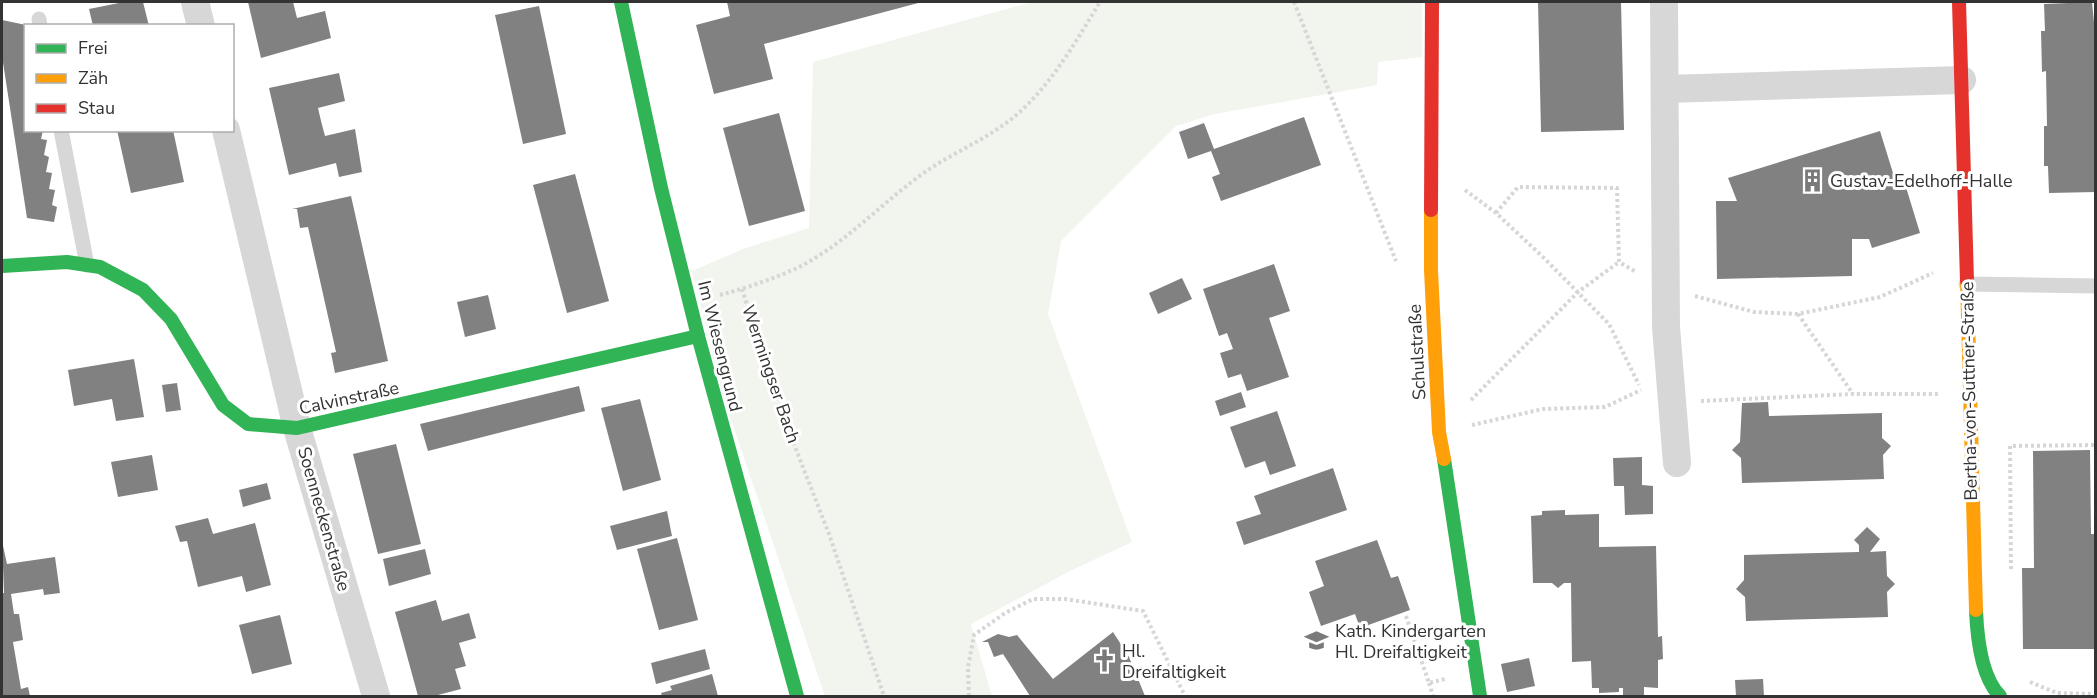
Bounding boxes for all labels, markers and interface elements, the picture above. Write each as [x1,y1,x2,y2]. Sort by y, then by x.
legend [24,24,234,132]
text: Frei [78,36,108,60]
text: Zäh [78,66,108,90]
text: Stau [78,96,115,120]
building icon: Gustav-Edelhoff-Halle [1799,168,1825,194]
place label: Gustav-Edelhoff-Halle [1830,169,2013,193]
street label: Im Wiesengrund [692,278,748,414]
street label: Bertha-von-Suttner-Straße [1955,281,1983,501]
street label: Wermingser Bach [736,302,806,446]
street label: Schulstraße [1402,303,1432,401]
street label: Calvinstraße [297,376,401,420]
street label: Soenneckenstraße [292,444,356,594]
place label: Kath. Kindergarten Hl. Dreifaltigkeit [1335,619,1486,664]
school or university icon: Kath. Kindergarten Hl. Dreifaltigkeit [1304,628,1330,654]
place label: Hl. Dreifaltigkeit [1122,639,1227,684]
church icon: Hl. Dreifaltigkeit [1091,648,1117,674]

